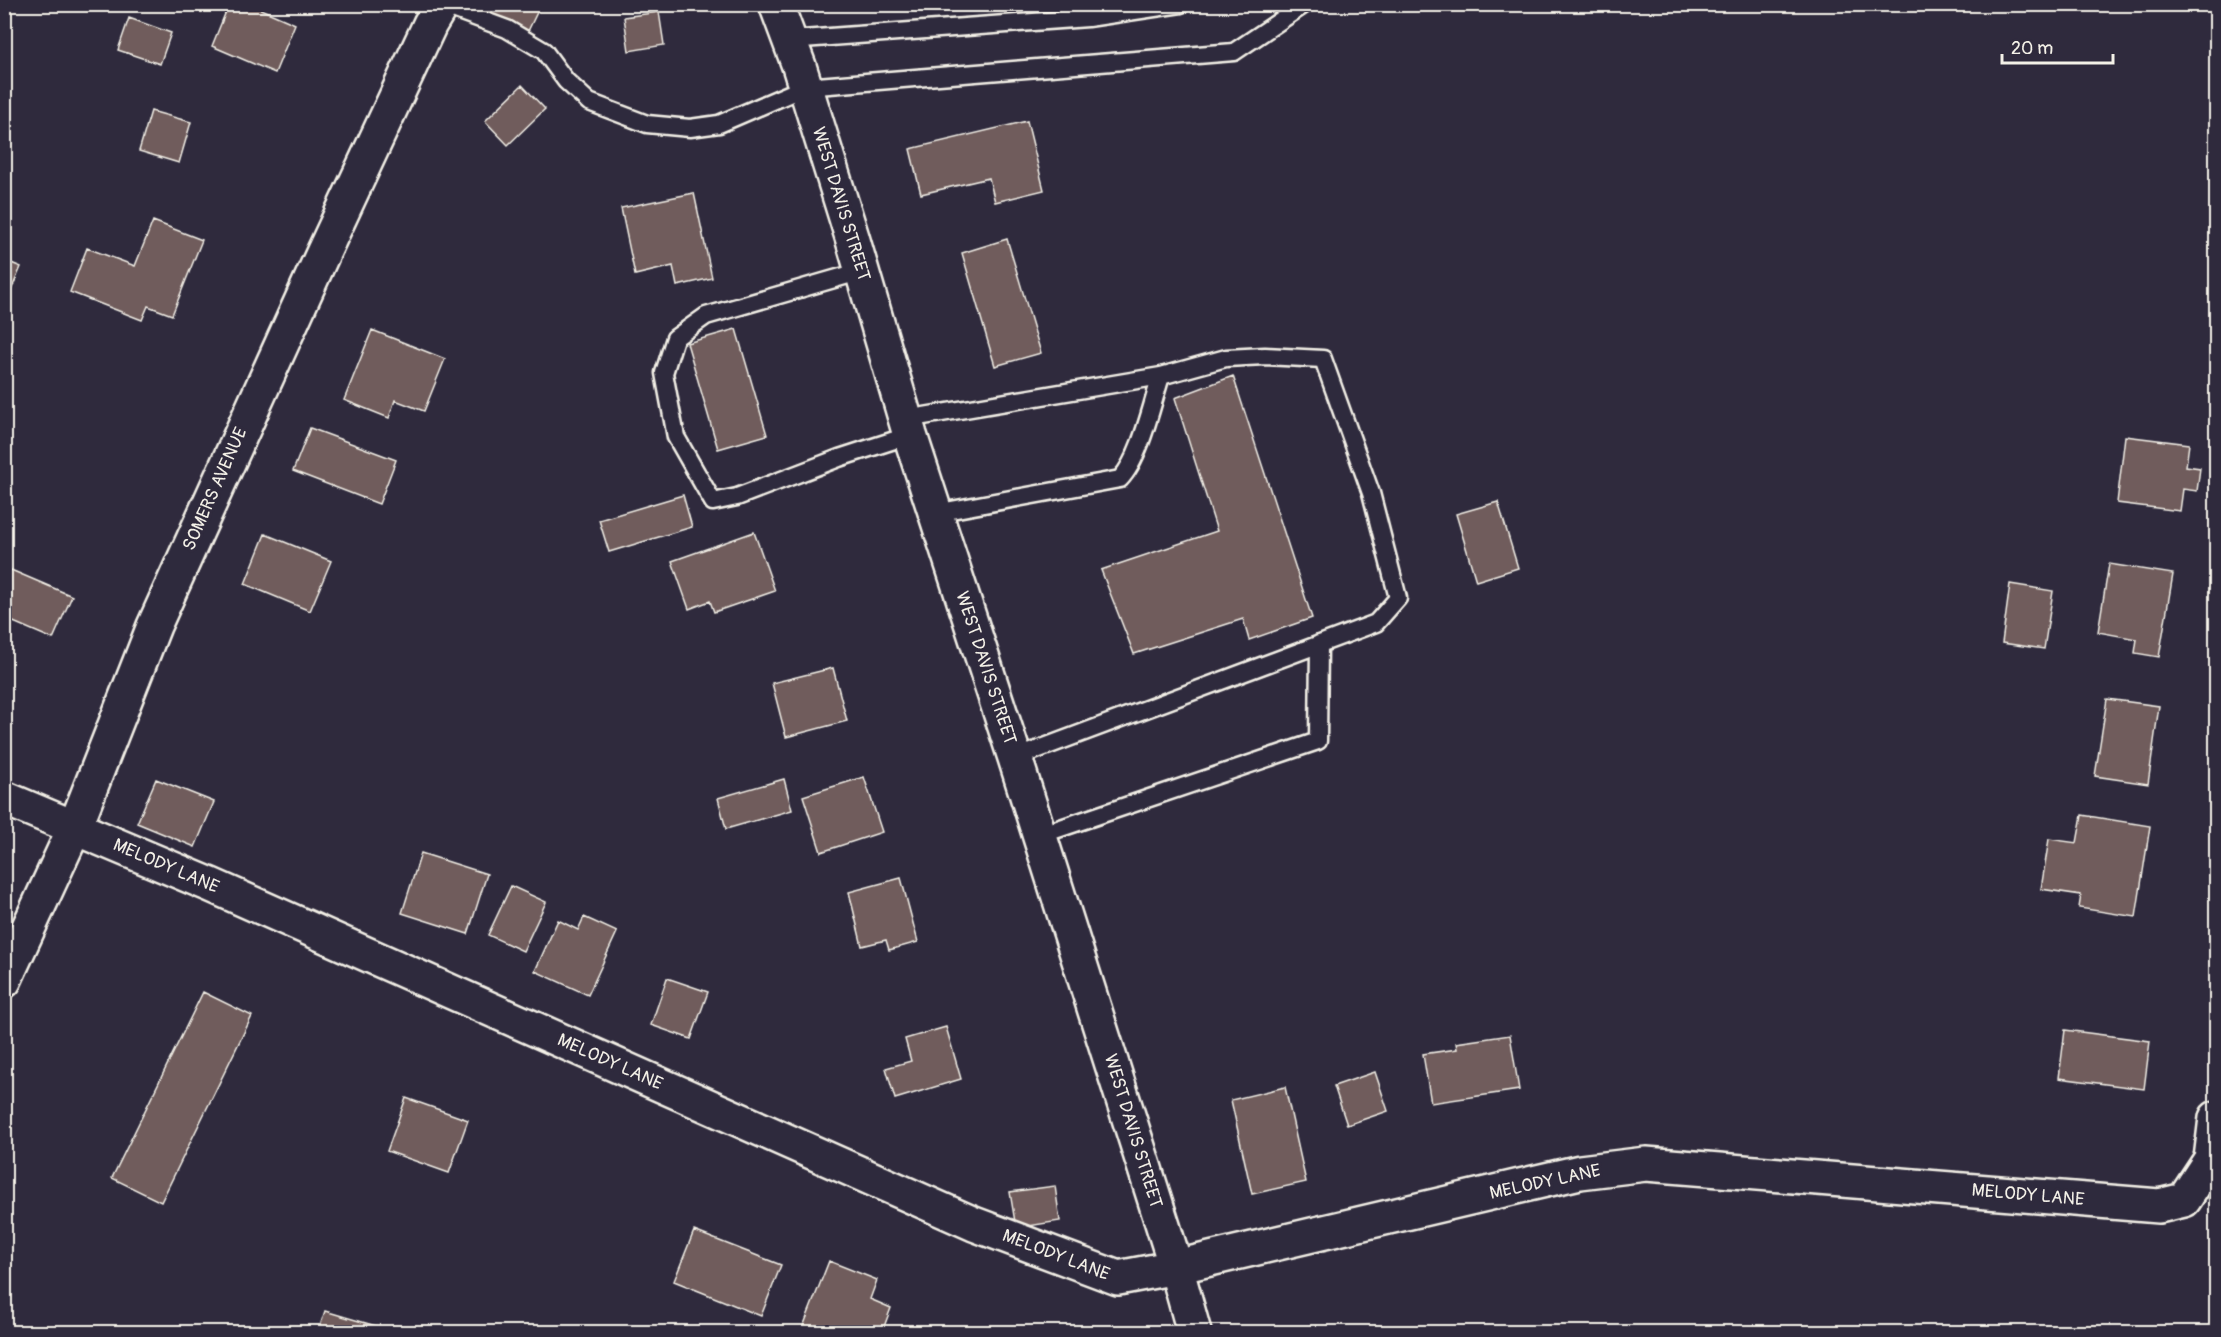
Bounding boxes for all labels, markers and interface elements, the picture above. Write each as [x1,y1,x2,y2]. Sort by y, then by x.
scale bar [2002,27,2113,65]
text: 20 m [2011,37,2053,60]
street label: WEST DAVIS STREET [807,124,875,284]
street label: SOMERS AVENUE [178,424,252,554]
street label: WEST DAVIS STREET [950,589,1022,747]
street label: MELODY LANE [110,833,222,899]
street label: MELODY LANE [554,1029,666,1095]
street label: WEST DAVIS STREET [1099,1051,1167,1211]
street label: MELODY LANE [1487,1159,1603,1205]
street label: MELODY LANE [1971,1179,2085,1211]
street label: MELODY LANE [999,1224,1113,1286]

